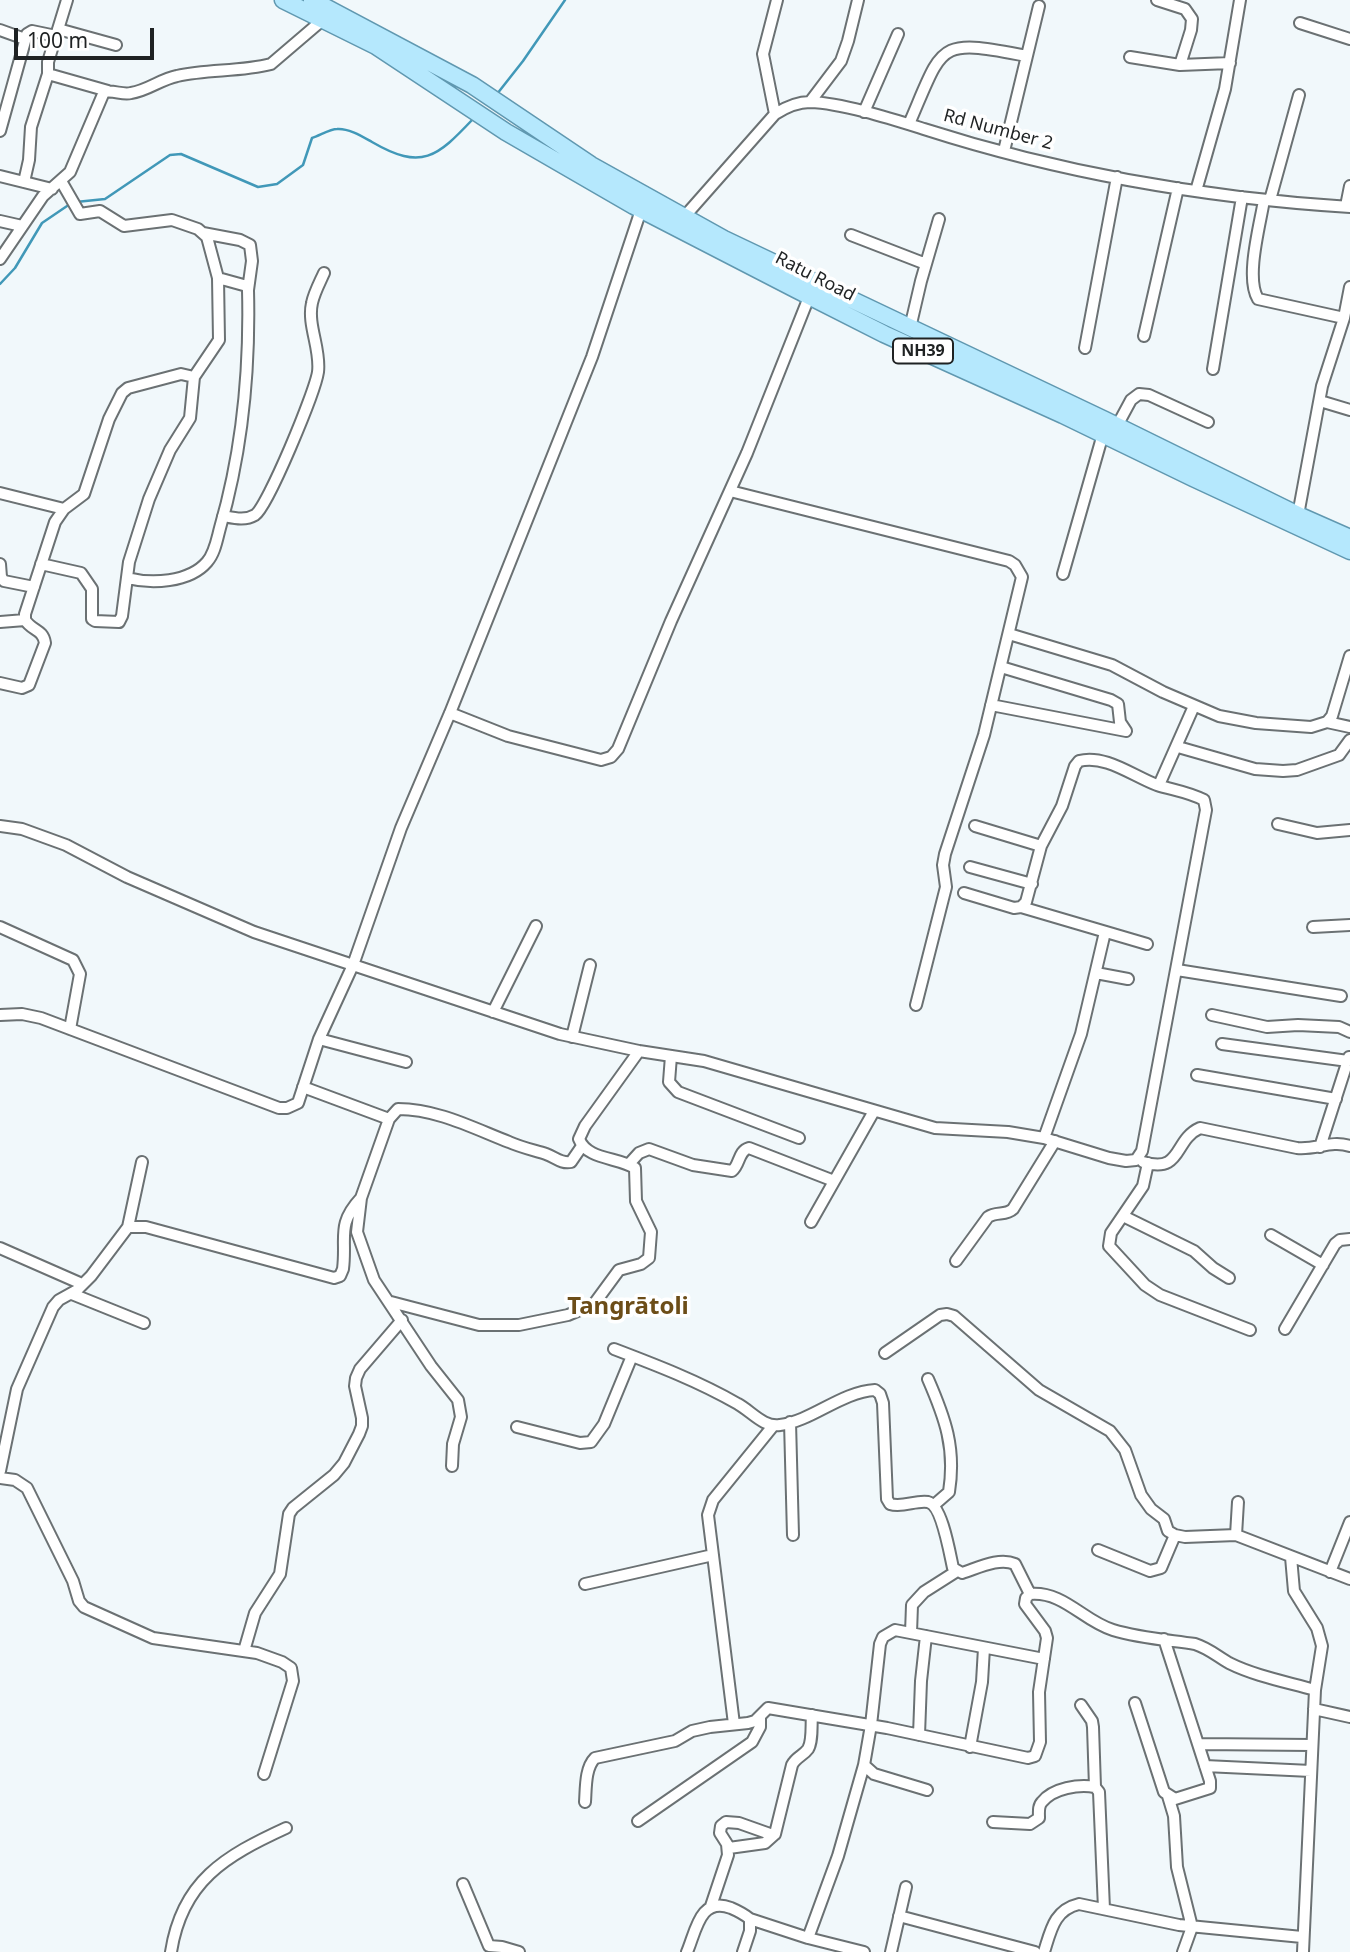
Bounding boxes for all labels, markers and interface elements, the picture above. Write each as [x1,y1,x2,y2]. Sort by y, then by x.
scale bar [18,14,158,58]
text: 100 m [27,26,88,54]
street label: Rd Number 2 [941,105,1055,155]
street label: Ratu Road [771,248,859,306]
road number: NH39 [893,338,953,364]
district label: Tangrātoli [567,1293,689,1321]

